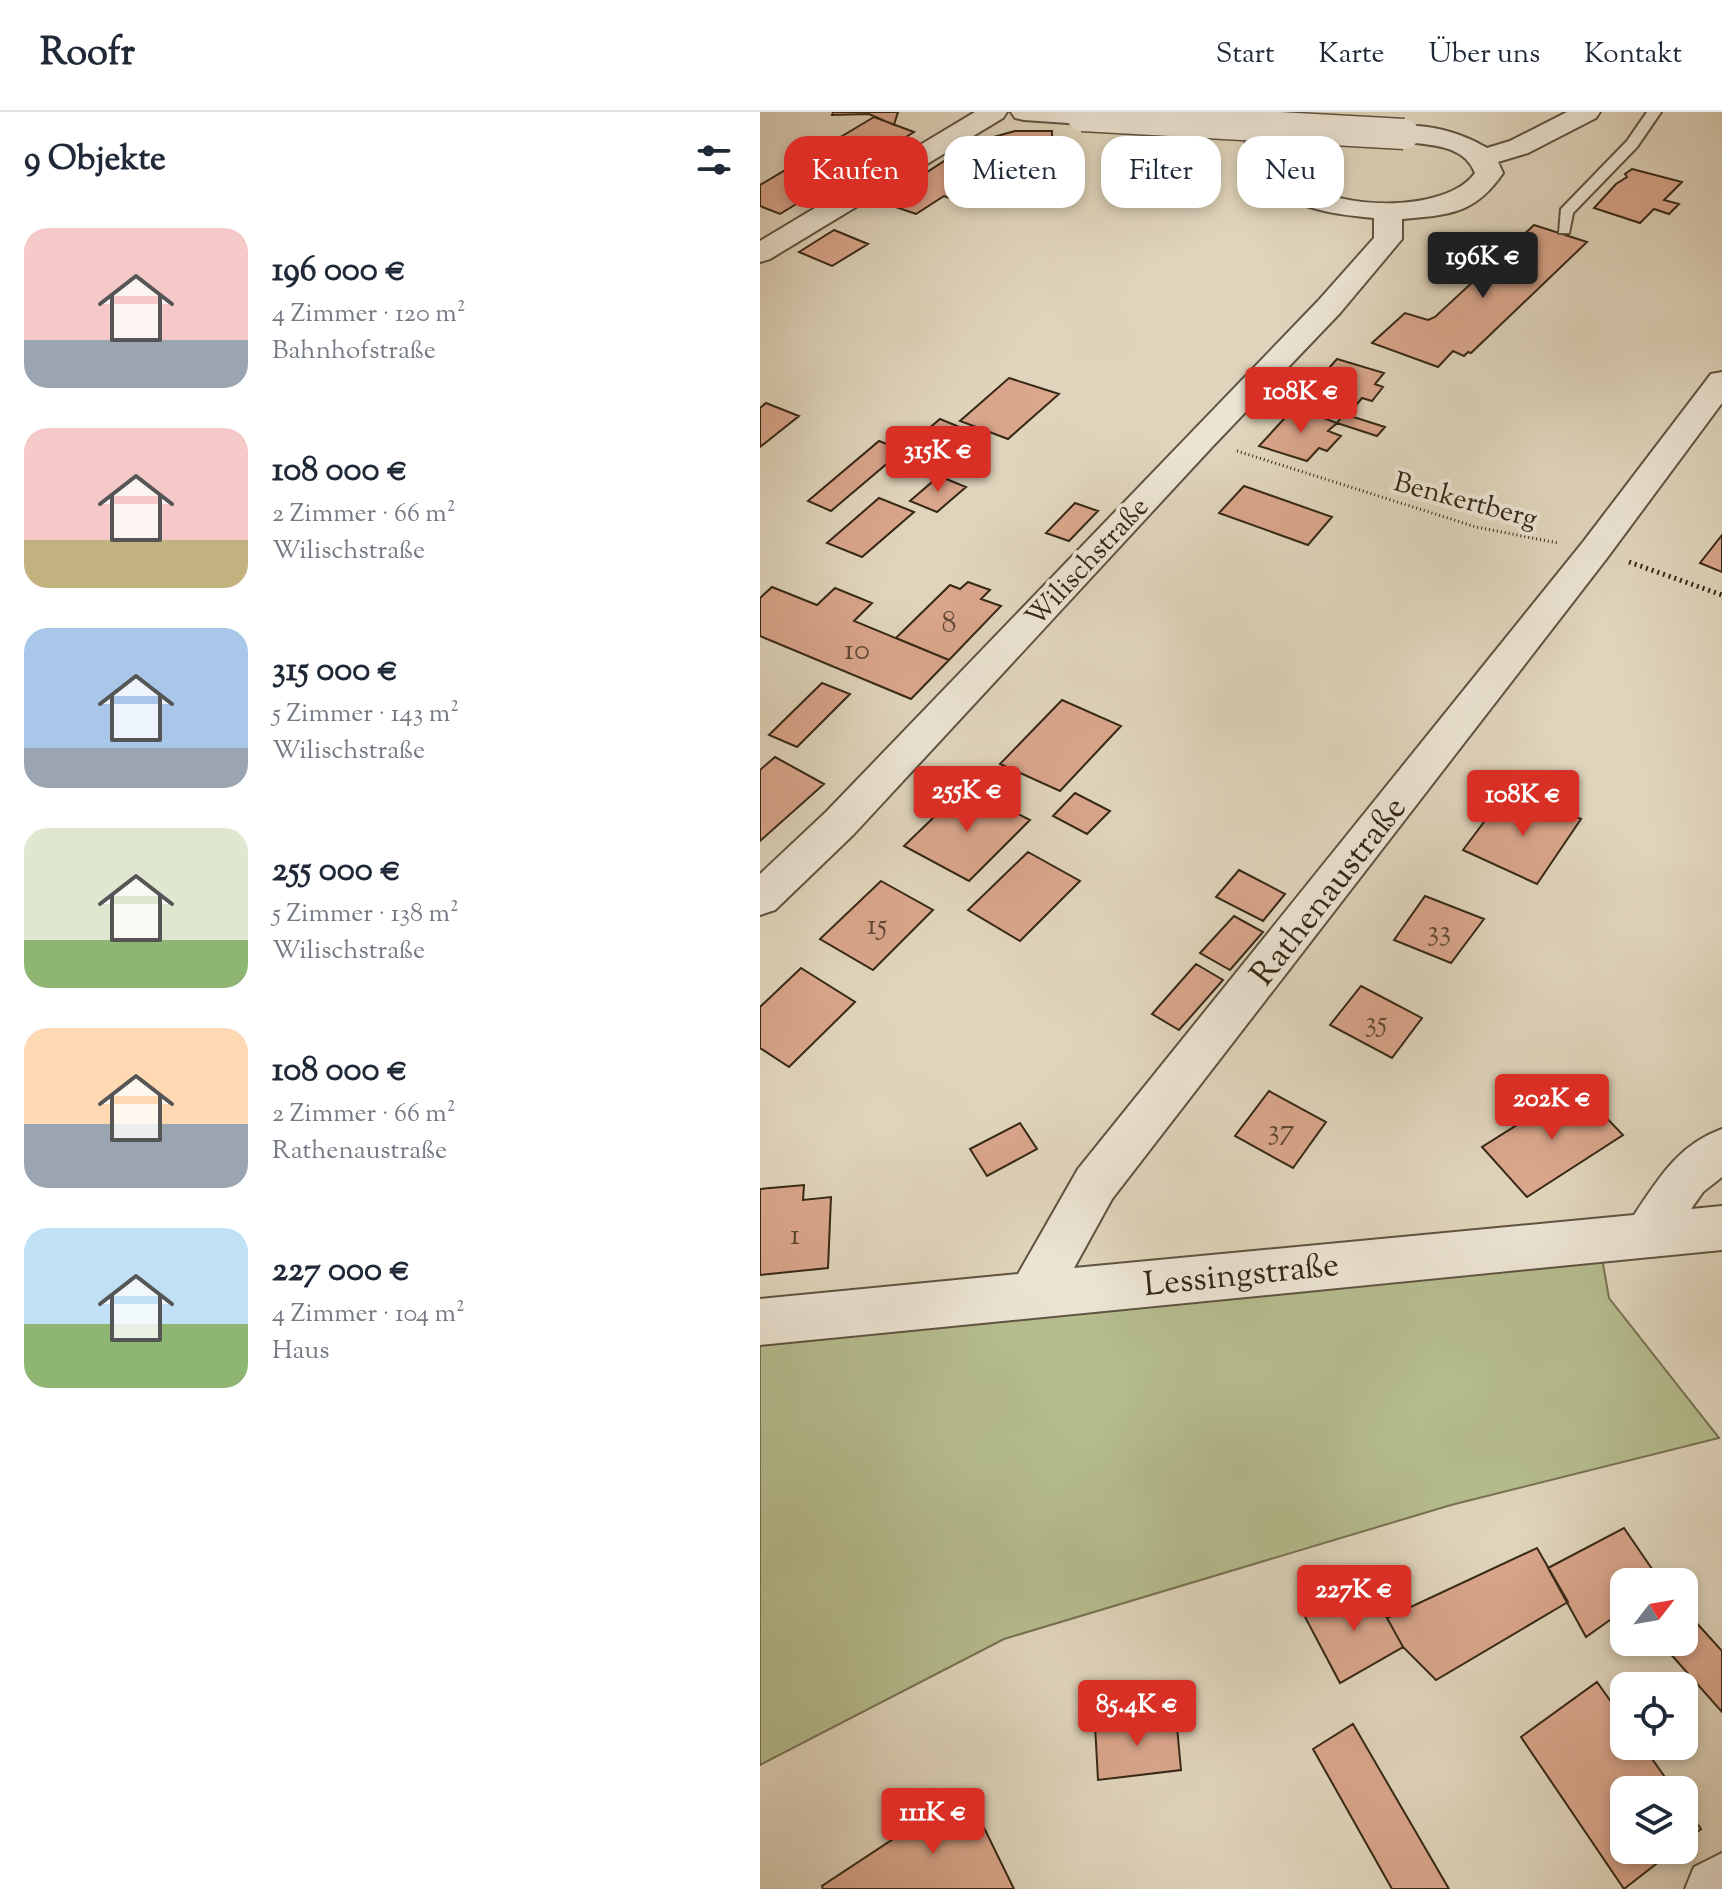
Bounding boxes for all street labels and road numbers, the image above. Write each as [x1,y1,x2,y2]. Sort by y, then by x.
street label: Benkertberg [1389,464,1542,540]
street label: Wilischstraße [1017,489,1159,637]
street label: Rathenaustraße [1240,787,1420,997]
street label: Lessingstraße [1141,1242,1342,1311]

